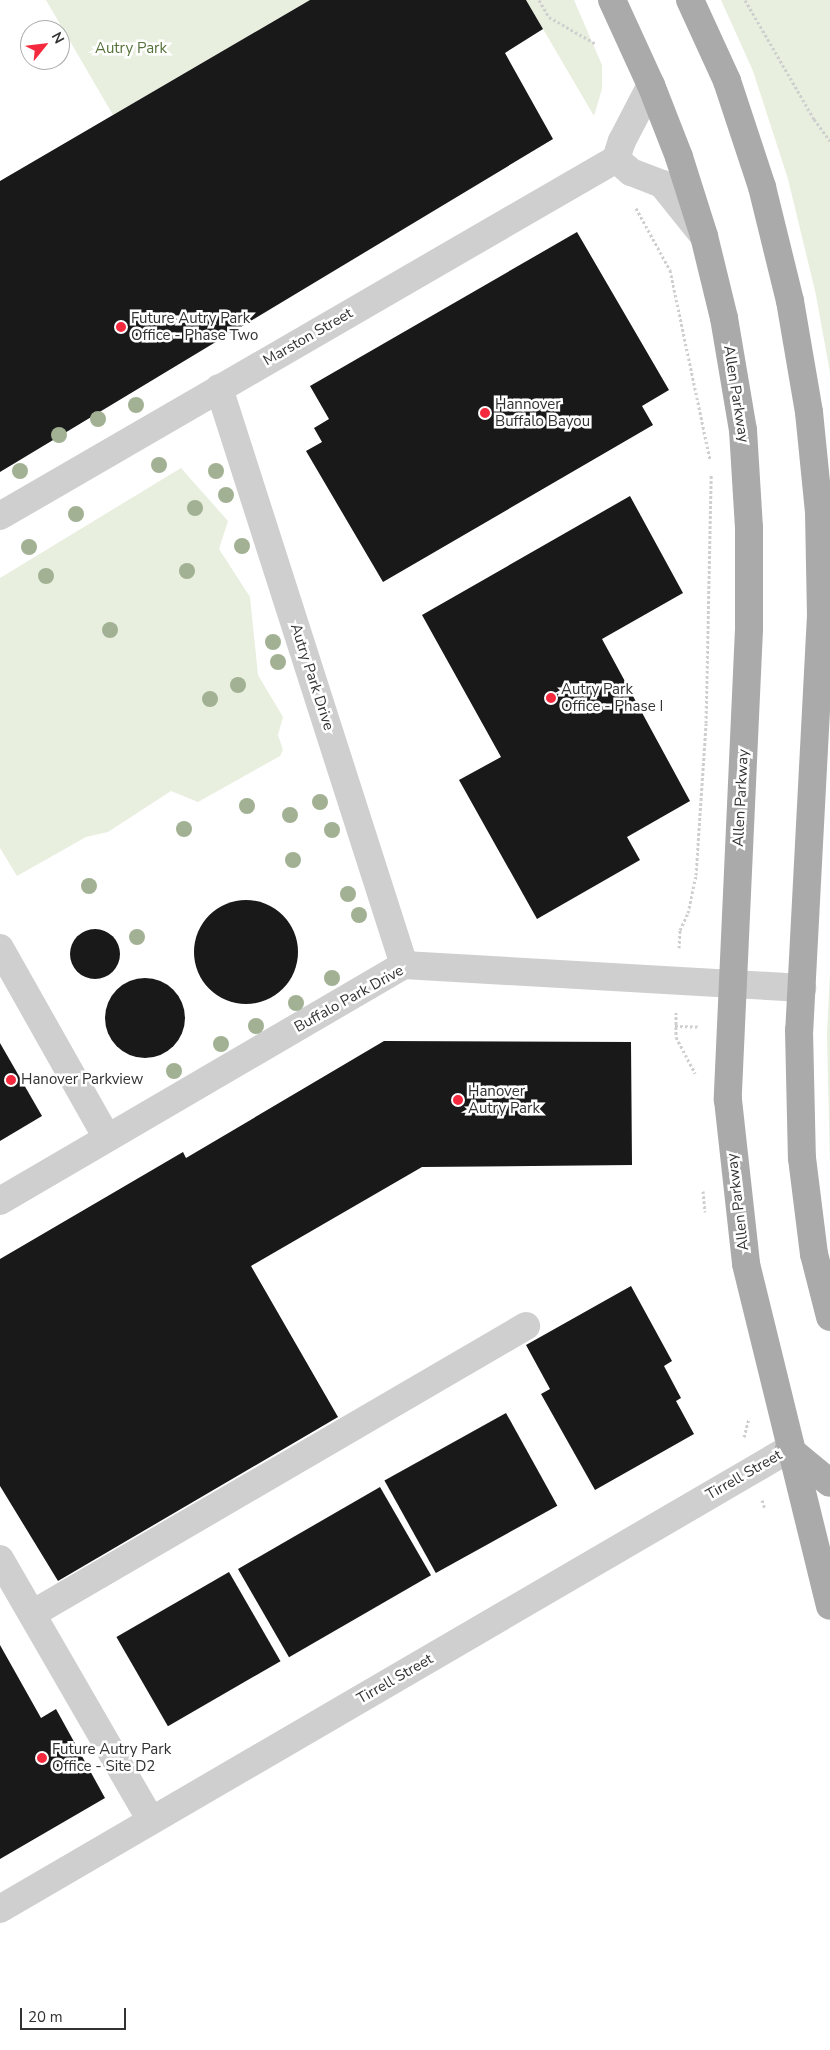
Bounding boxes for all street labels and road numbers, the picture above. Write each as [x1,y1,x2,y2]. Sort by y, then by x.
street label: Marston Street [260,304,356,370]
street label: Allen Parkway [719,344,753,444]
street label: Autry Park Drive [286,621,338,733]
street label: Allen Parkway [729,749,753,847]
street label: Buffalo Park Drive [291,962,407,1036]
street label: Allen Parkway [723,1152,753,1252]
street label: Tirrell Street [703,1446,785,1504]
street label: Tirrell Street [354,1650,436,1708]

